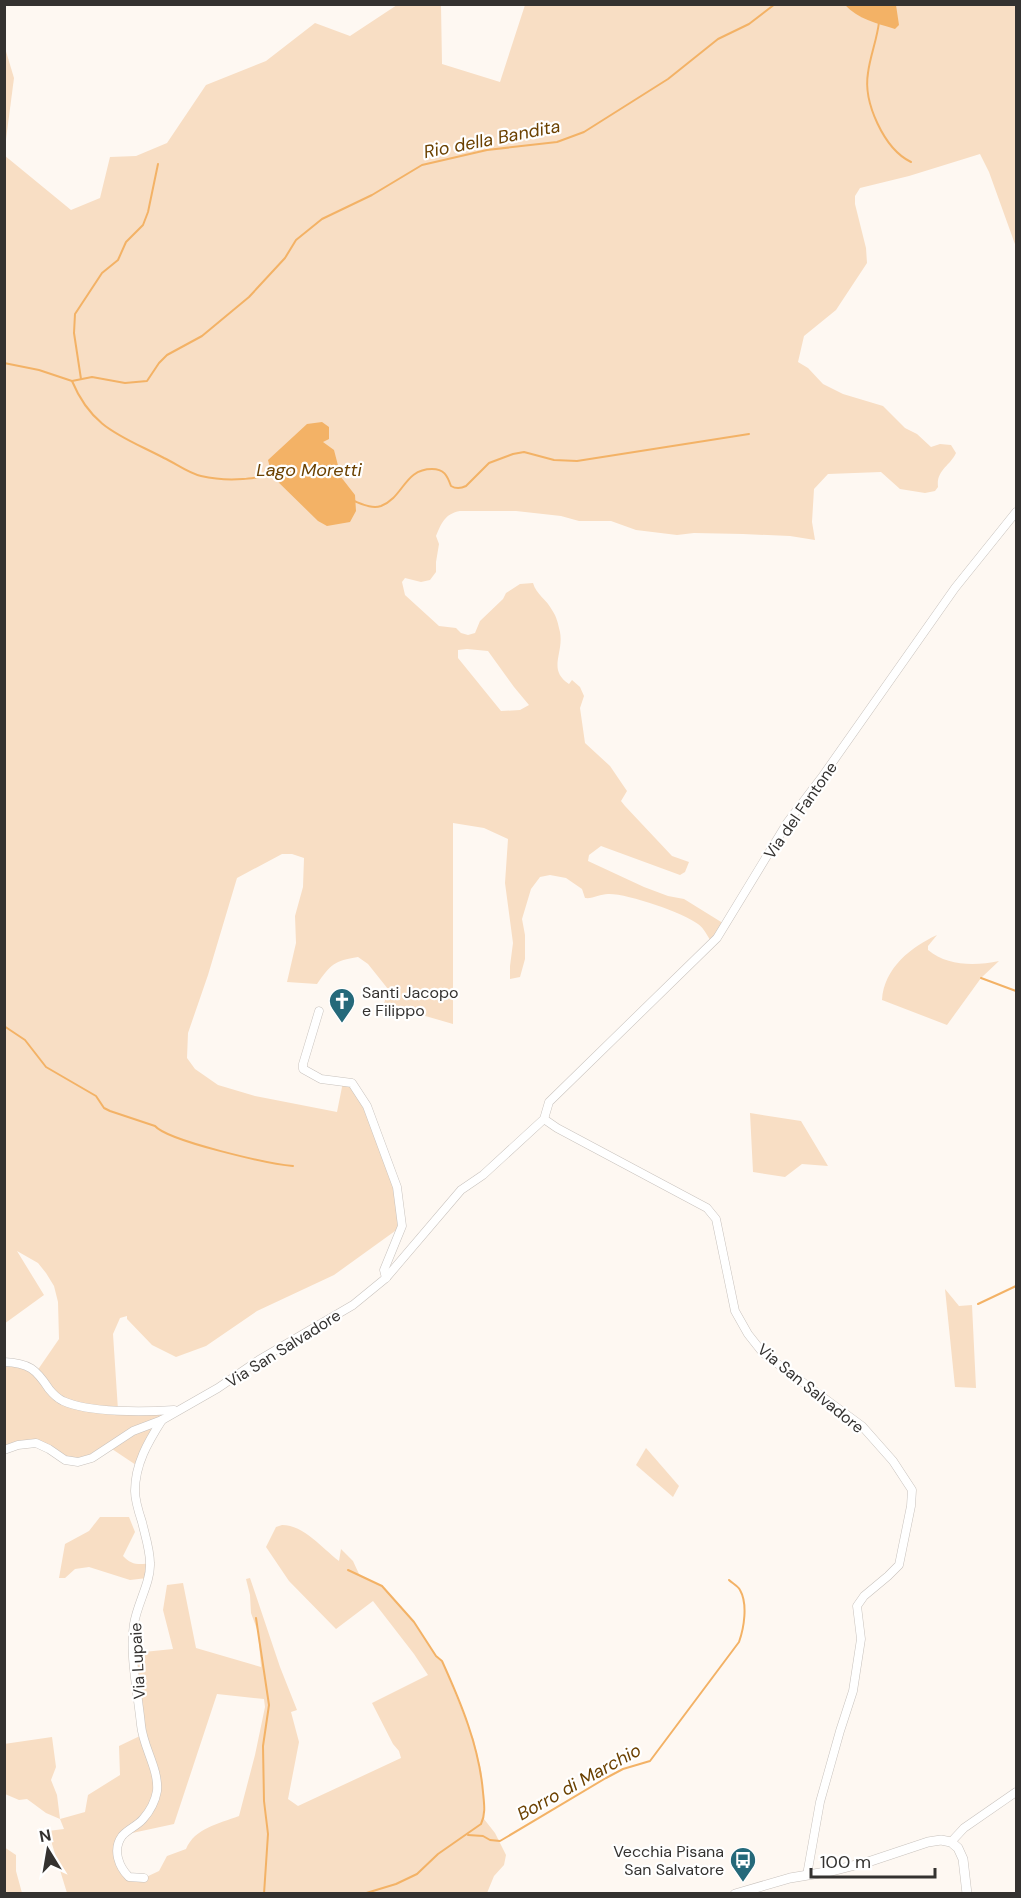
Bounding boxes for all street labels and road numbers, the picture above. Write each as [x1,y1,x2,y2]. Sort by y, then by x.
street label: Via del Fantone [759,758,842,863]
street label: Via San Salvadore [222,1305,345,1392]
street label: Via San Salvadore [753,1339,868,1438]
street label: Via Lupaie [125,1622,150,1700]

